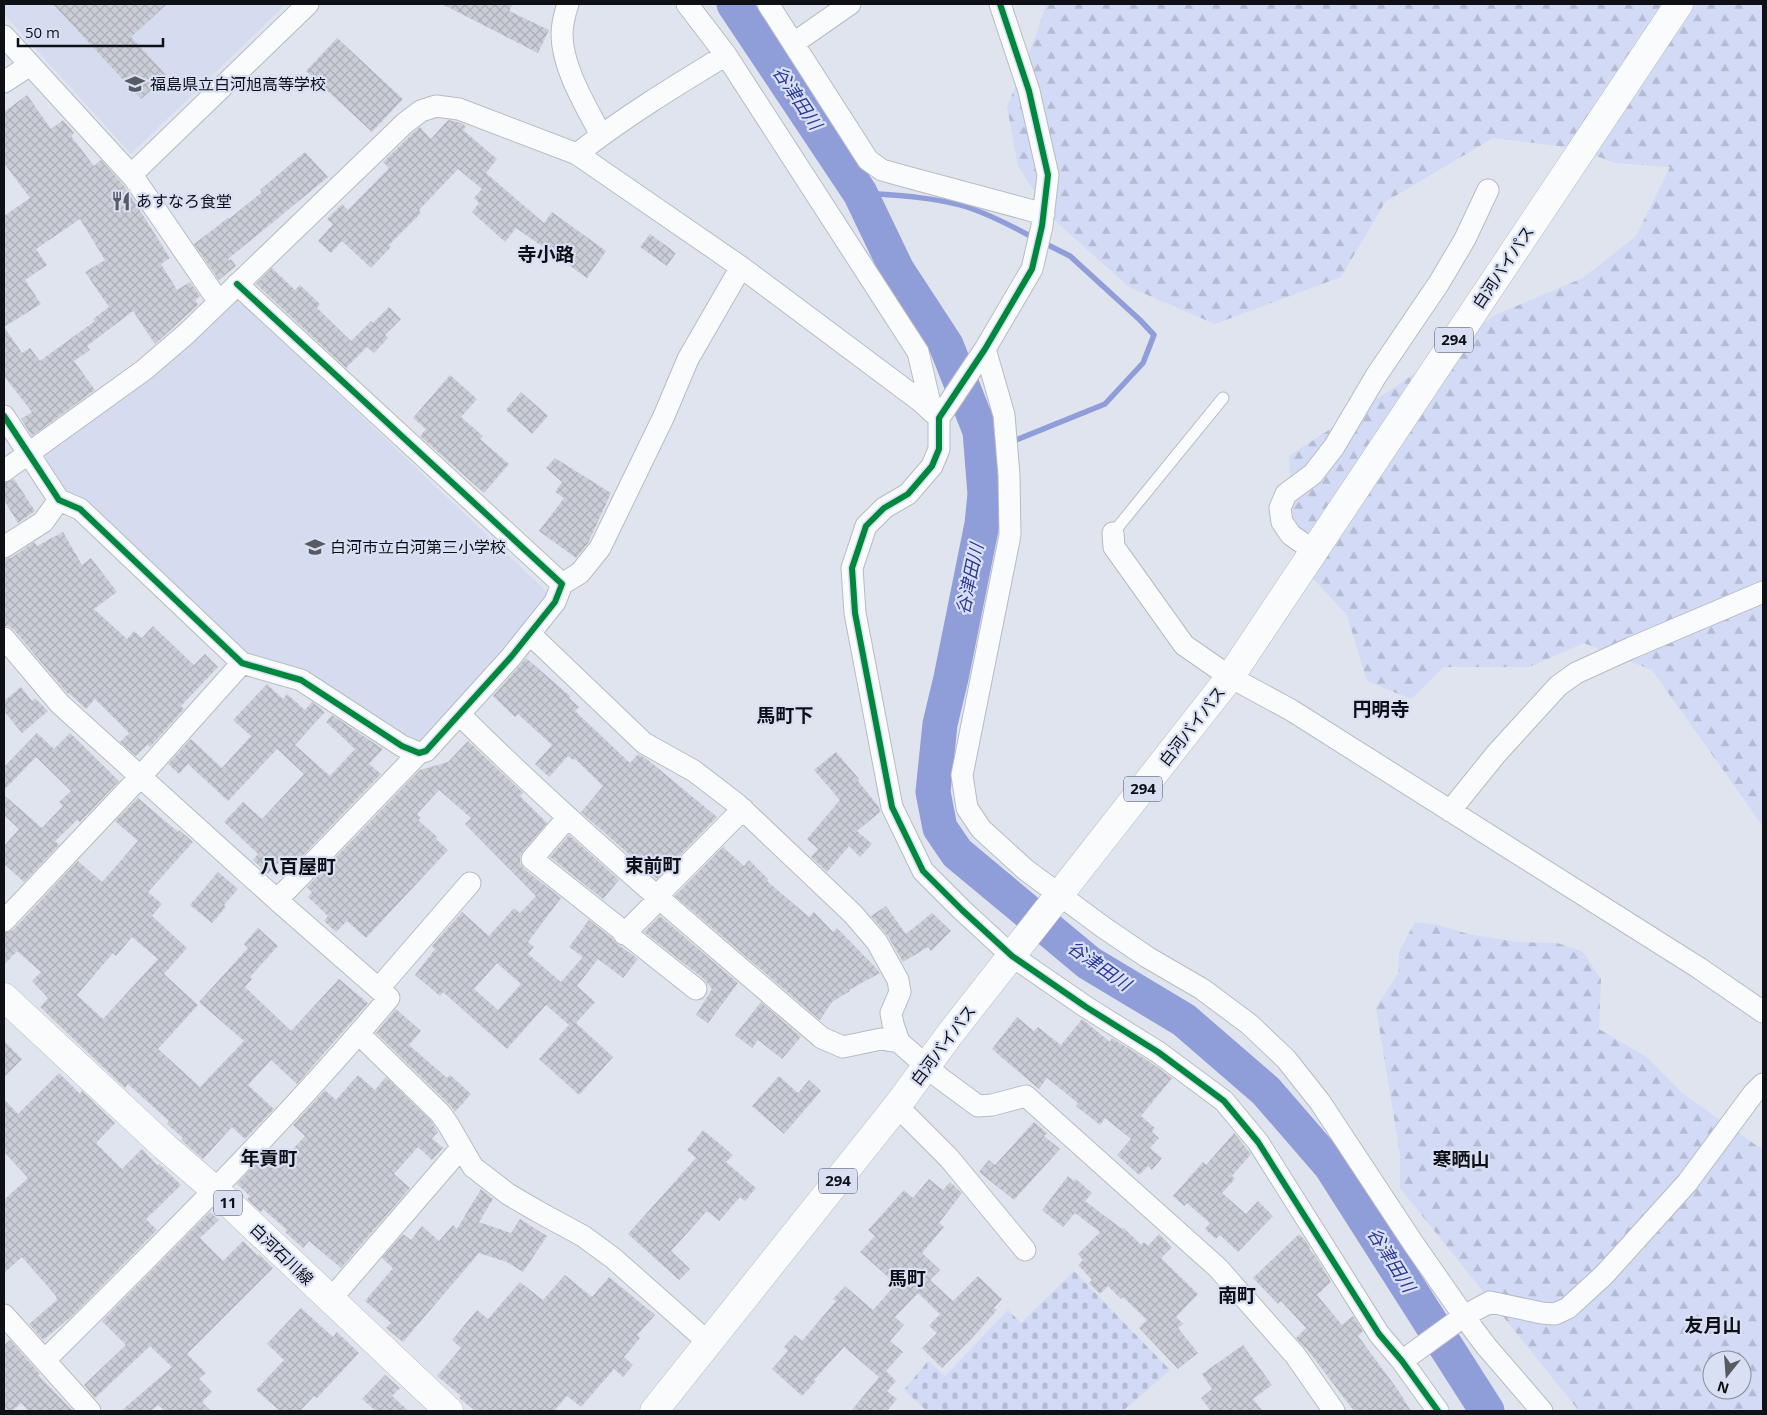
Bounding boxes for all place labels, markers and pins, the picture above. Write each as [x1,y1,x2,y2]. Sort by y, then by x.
school or university icon: 福島県立白河旭高等学校 [124,73,146,95]
place label: 福島県立白河旭高等学校 [150,73,326,95]
restaurant icon: あすなろ食堂 [110,190,132,212]
place label: あすなろ食堂 [136,190,232,212]
school or university icon: 白河市立白河第三小学校 [304,536,326,558]
place label: 白河市立白河第三小学校 [330,536,506,558]

